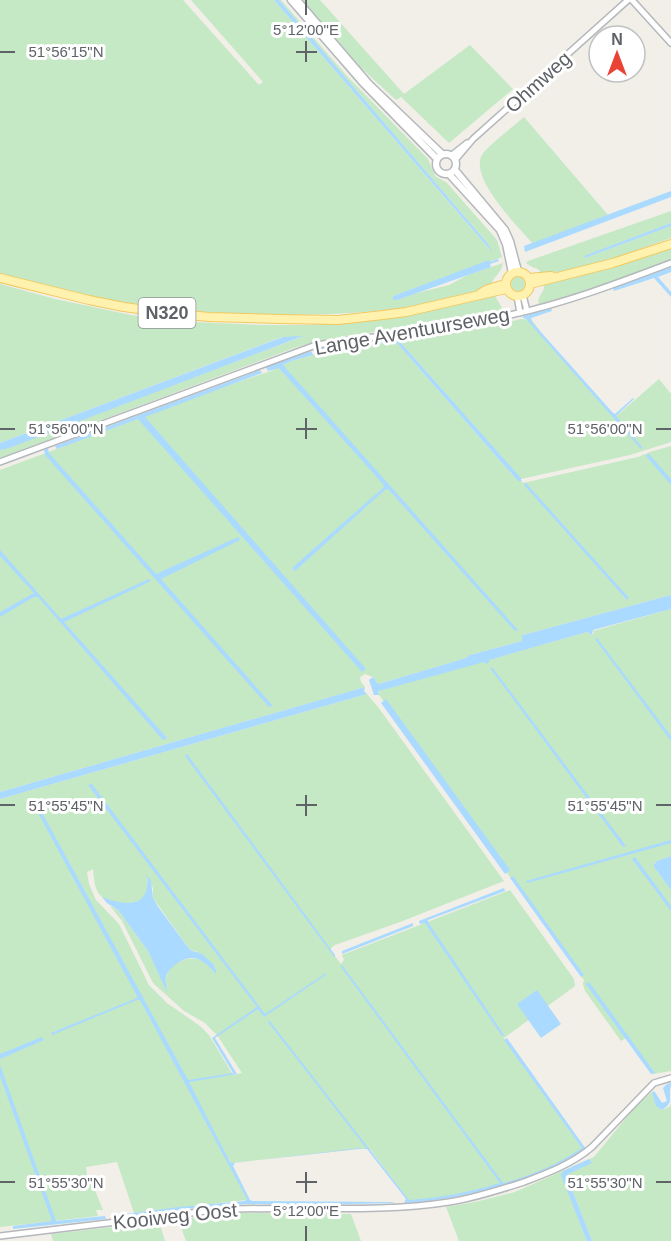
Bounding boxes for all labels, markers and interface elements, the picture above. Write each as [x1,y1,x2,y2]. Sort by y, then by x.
text: 5°12'00"E [273,21,339,38]
north arrow [587,24,647,84]
text: N [611,31,623,48]
text: 51°56'15"N [28,43,104,60]
street label: Ohmweg [501,47,575,117]
road number: N320 [138,298,195,328]
street label: Lange Aventuurseweg [313,303,511,359]
text: 51°56'00"N [28,420,104,437]
text: 51°56'00"N [567,420,643,437]
text: 51°55'45"N [28,797,104,814]
text: 51°55'45"N [567,797,643,814]
text: 51°55'30"N [28,1174,104,1191]
text: 51°55'30"N [567,1174,643,1191]
street label: Kooiweg Oost [112,1199,239,1233]
text: 5°12'00"E [273,1202,339,1219]

